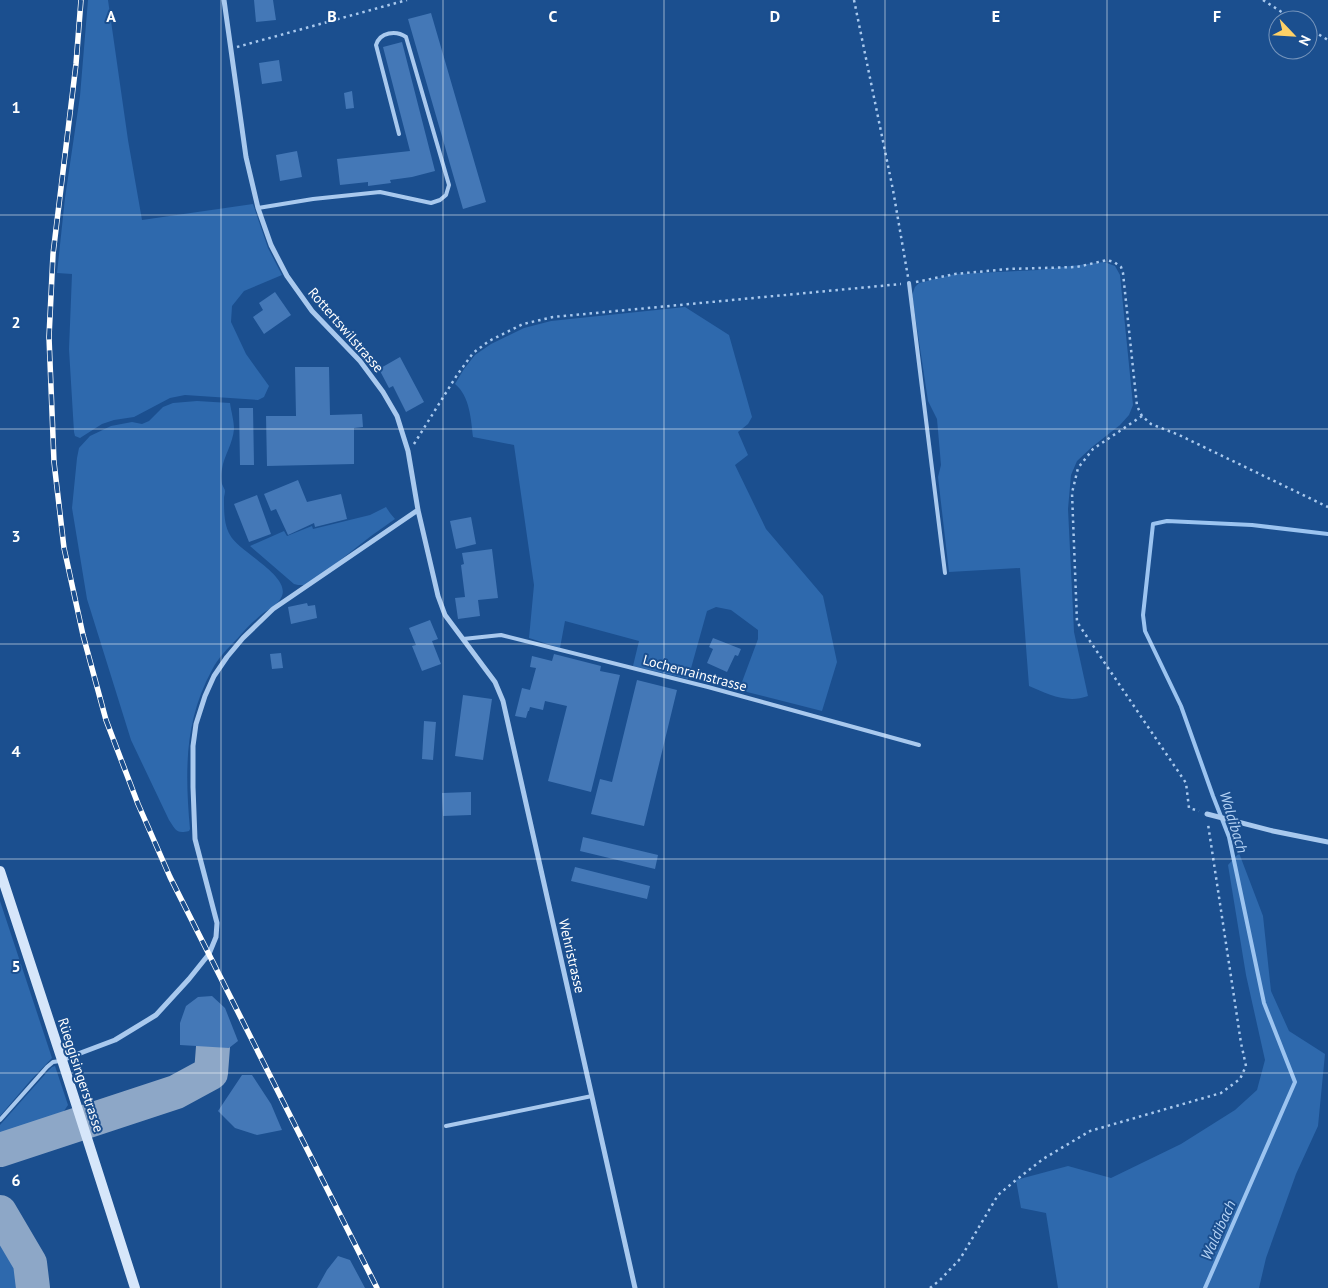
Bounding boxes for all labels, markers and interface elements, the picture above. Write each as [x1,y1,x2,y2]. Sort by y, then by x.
text: A [106,6,116,26]
text: B [327,6,337,26]
text: C [549,6,558,26]
text: D [770,6,780,26]
text: E [992,6,1000,26]
text: F [1213,6,1221,26]
north arrow [1268,10,1318,60]
text: N [1295,33,1315,48]
text: 1 [11,97,21,117]
street label: Rottertswilstrasse [304,284,388,376]
text: 2 [11,312,21,332]
text: 3 [11,526,21,546]
street label: Lochenrainstrasse [641,650,749,696]
text: 4 [11,741,21,761]
water label: Waldibach [1216,789,1252,855]
street label: Wehristrasse [555,917,589,995]
text: 5 [11,956,21,976]
street label: Rüeggisingerstrasse [54,1015,108,1135]
text: 6 [11,1170,21,1190]
water label: Waldibach [1196,1197,1240,1263]

